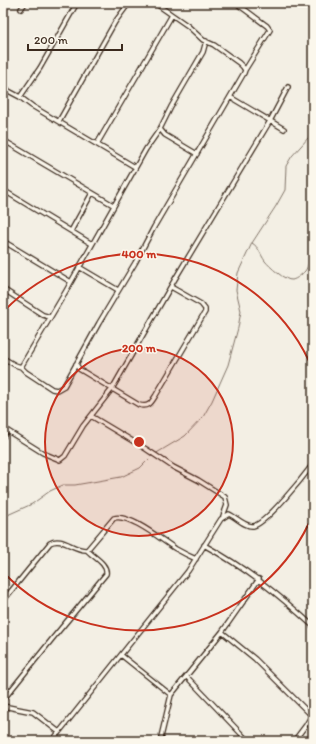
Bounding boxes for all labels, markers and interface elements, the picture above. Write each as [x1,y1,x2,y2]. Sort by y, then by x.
scale bar [28,26,122,52]
text: 200 m [34,33,68,47]
text: 400 m [122,247,157,261]
text: 200 m [122,341,157,355]
centre of rings [132,435,146,449]

